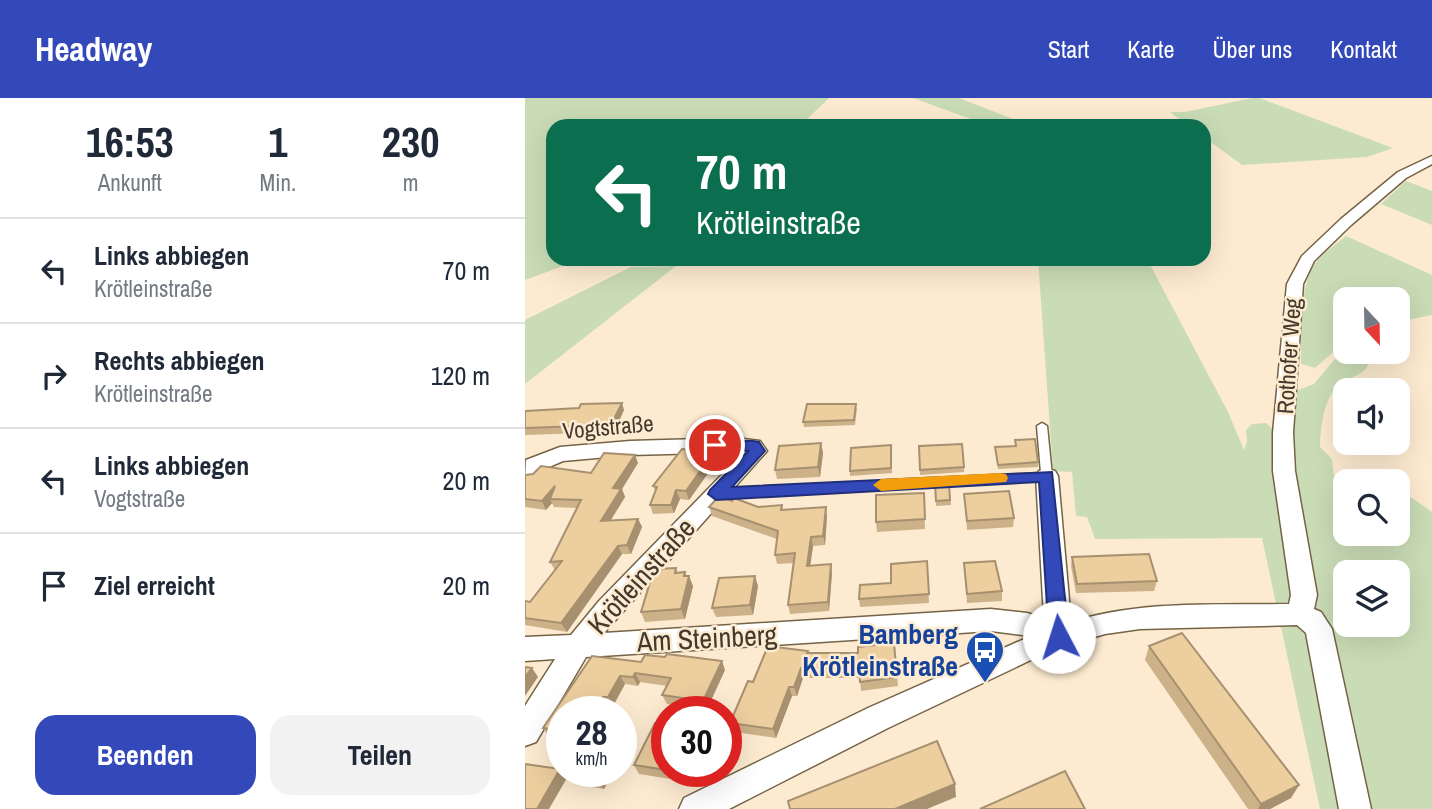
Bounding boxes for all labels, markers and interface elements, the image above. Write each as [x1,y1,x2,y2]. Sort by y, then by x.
text: Headway [35,27,152,71]
text: Start [1048,33,1089,65]
text: Karte [1127,33,1174,65]
text: Über uns [1212,33,1292,65]
text: Kontakt [1330,33,1397,65]
text: 16:53 [86,114,174,170]
text: 1 [268,114,287,170]
text: 230 [382,114,439,170]
text: 70 m [696,138,788,204]
icon: left [581,147,672,238]
text: Ankunft [98,167,162,198]
text: Min. [259,167,296,198]
text: m [403,167,418,198]
text: Krötleinstraße [696,201,861,244]
text: Links abbiegen [94,238,249,273]
icon: left [35,252,73,290]
text: 70 m [443,253,490,288]
text: Krötleinstraße [94,273,212,304]
north arrow [1333,287,1411,364]
map controls [1333,287,1410,637]
street label: Rothofer Weg [1269,297,1308,415]
text: Rechts abbiegen [94,343,265,378]
icon: right [35,357,73,395]
text: 120 m [431,358,490,393]
text: Krötleinstraße [94,378,212,409]
button: sound [1333,378,1410,455]
street label: Vogtstraße [561,407,655,446]
pin [685,415,745,475]
icon: arrive [696,426,734,464]
text: Links abbiegen [94,448,249,483]
icon: left [35,462,73,500]
text: 20 m [443,463,490,498]
button: search [1333,469,1410,546]
text: Vogtstraße [94,483,185,514]
street label: Krötleinstraße [579,510,703,642]
button: layers [1333,560,1410,637]
icon: arrive [35,567,73,605]
text: Ziel erreicht [94,568,215,603]
text: 20 m [443,568,490,603]
position arrow [1022,600,1096,674]
street label: Am Steinberg [635,615,778,661]
place label: Bamberg Krötleinstraße [802,615,958,685]
bus stop icon: Bamberg Krötleinstraße [964,629,1006,684]
speed limit sign: 30 [651,696,742,787]
text: 28 [576,709,607,756]
button: Beenden [35,715,256,795]
button: Teilen [270,715,490,795]
text: km/h [576,746,608,771]

